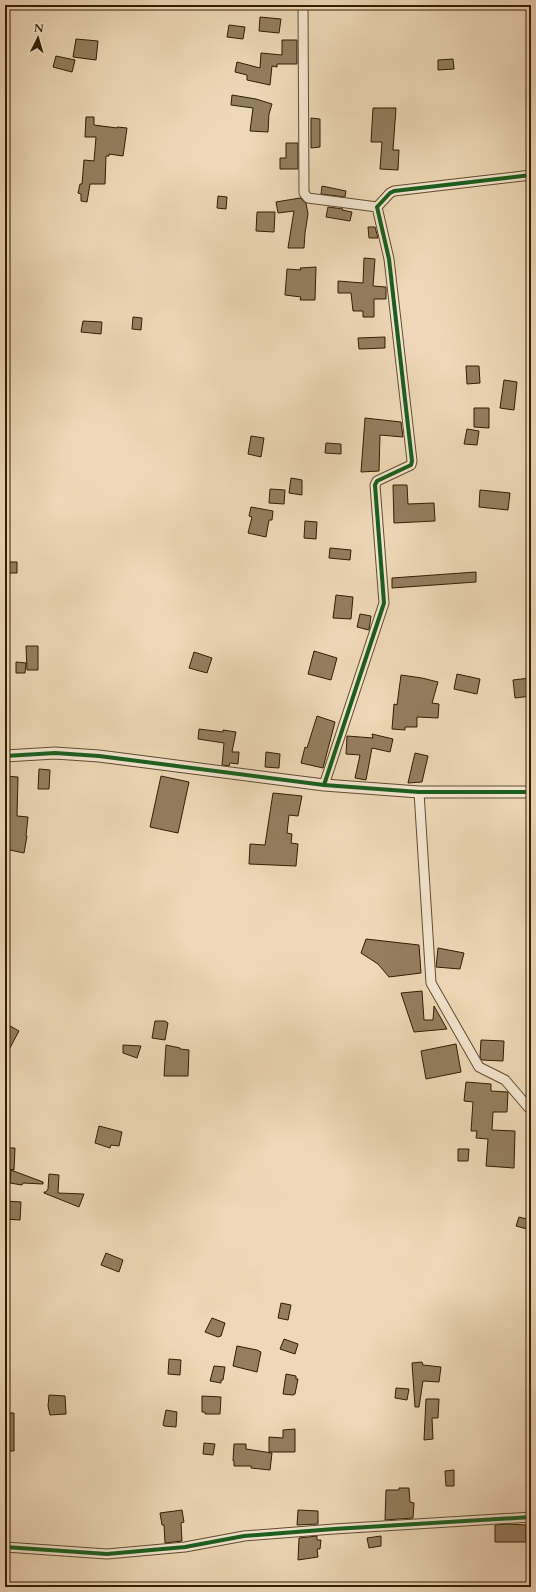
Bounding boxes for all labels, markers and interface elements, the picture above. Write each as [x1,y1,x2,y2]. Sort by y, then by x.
north arrow [18,18,58,58]
text: N [33,21,45,36]

